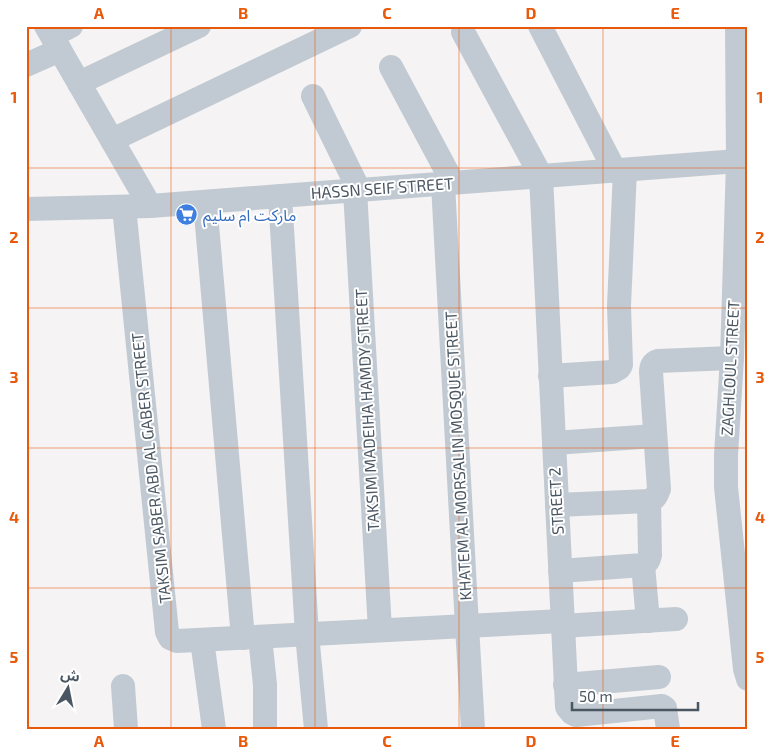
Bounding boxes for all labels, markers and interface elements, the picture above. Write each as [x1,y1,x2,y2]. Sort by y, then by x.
text: A [94,3,105,22]
text: B [238,3,248,22]
text: C [382,3,392,22]
text: D [526,3,537,22]
text: E [670,3,680,22]
text: 1 [11,87,17,106]
text: 1 [757,87,763,106]
street label: HASSN SEIF STREET [310,173,454,202]
supermarket icon: ماركت ام سليم [175,203,199,227]
place label: ماركت ام سليم [203,205,296,228]
text: 2 [9,227,19,246]
text: 2 [755,227,765,246]
street label: TAKSIM MADEIHA HAMDY STREET [351,288,382,532]
street label: ZAGHLOUL STREET [716,300,743,436]
street label: KHATEM AL MORSALIN MOSQUE STREET [440,311,476,601]
street label: TAKSIM SABER ABD AL GABER STREET [127,332,174,604]
text: 3 [9,367,19,386]
text: 3 [755,367,765,386]
street label: STREET 2 [544,467,567,535]
text: 4 [9,507,19,526]
text: 4 [755,507,765,526]
text: 5 [10,647,19,666]
text: 5 [756,647,765,666]
north arrow [42,662,92,712]
text: ش [59,665,81,685]
scale bar [572,680,698,712]
text: 50 m [579,687,613,705]
text: A [94,731,105,750]
text: B [238,731,248,750]
text: C [382,731,392,750]
text: D [526,731,537,750]
text: E [670,731,680,750]

